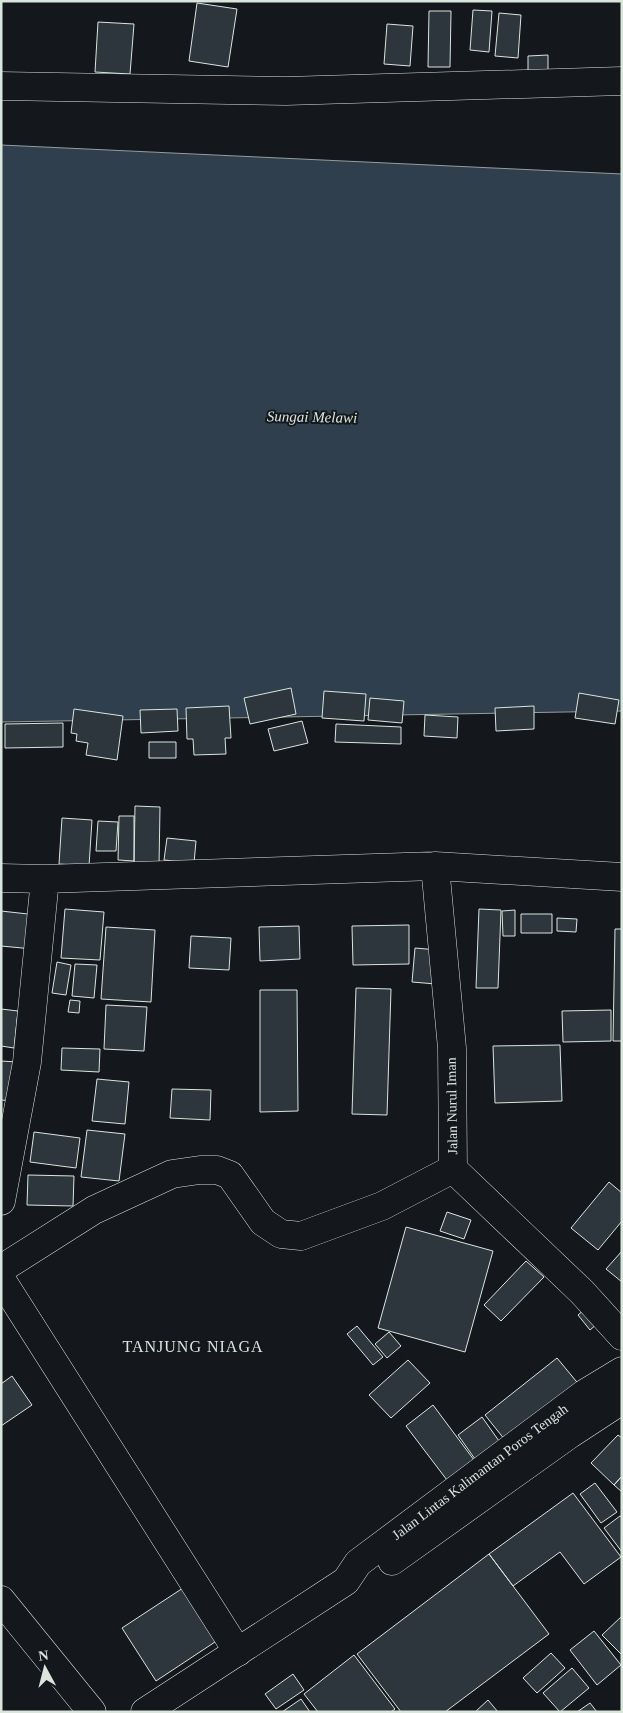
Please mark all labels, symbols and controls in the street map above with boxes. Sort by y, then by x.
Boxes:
water label: Sungai Melawi [267,408,357,426]
street label: Jalan Nurul Iman [444,1057,460,1155]
district label: TANJUNG NIAGA [122,1338,264,1355]
street label: Jalan Lintas Kalimantan Poros Tengah [389,1401,571,1543]
north arrow [20,1643,70,1693]
text: N [38,1648,49,1664]

